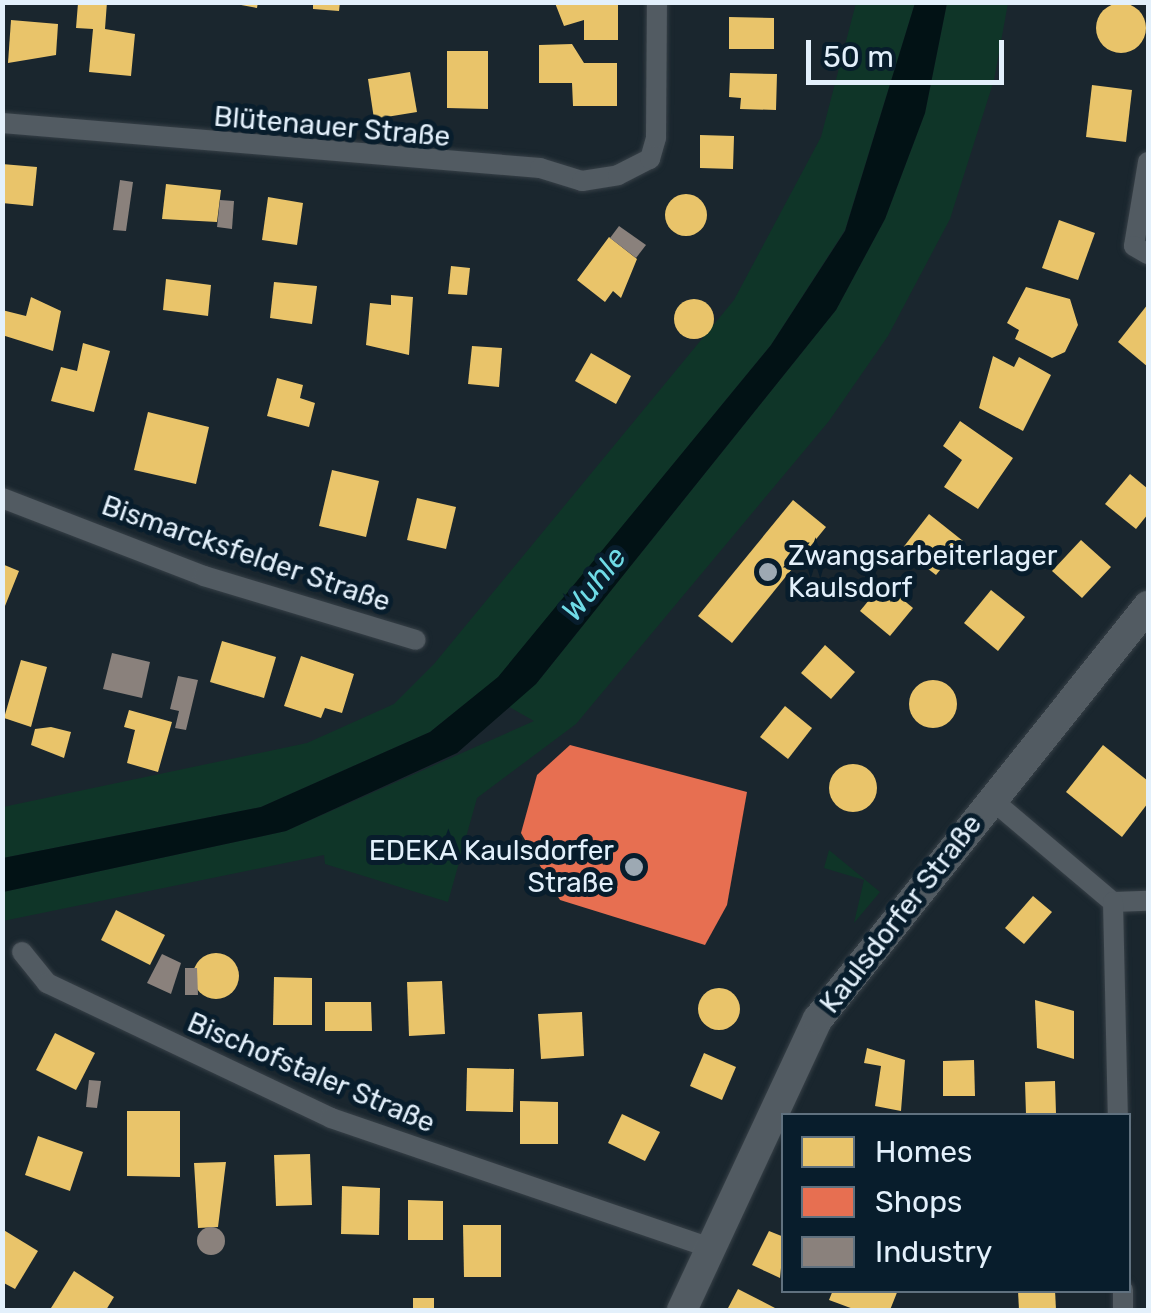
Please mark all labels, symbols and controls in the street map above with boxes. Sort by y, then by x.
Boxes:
scale bar [811,20,1008,82]
text: 50 m [823,39,894,75]
street label: Blütenauer Straße [212,100,452,154]
street label: Bismarcksfelder Straße [97,489,395,619]
place label: Zwangsarbeiterlager Kaulsdorf [788,539,1058,605]
water label: Wuhle [554,540,634,628]
marker: Zwangsarbeiterlager Kaulsdorf [757,561,779,583]
street label: Kaulsdorfer Straße [813,808,989,1020]
place label: EDEKA Kaulsdorfer Straße [368,834,614,900]
marker: EDEKA Kaulsdorfer Straße [623,856,645,878]
street label: Bischofstaler Straße [182,1006,440,1140]
legend [781,1113,1131,1293]
text: Homes [875,1134,972,1170]
text: Shops [875,1184,962,1220]
text: Industry [875,1234,992,1270]

